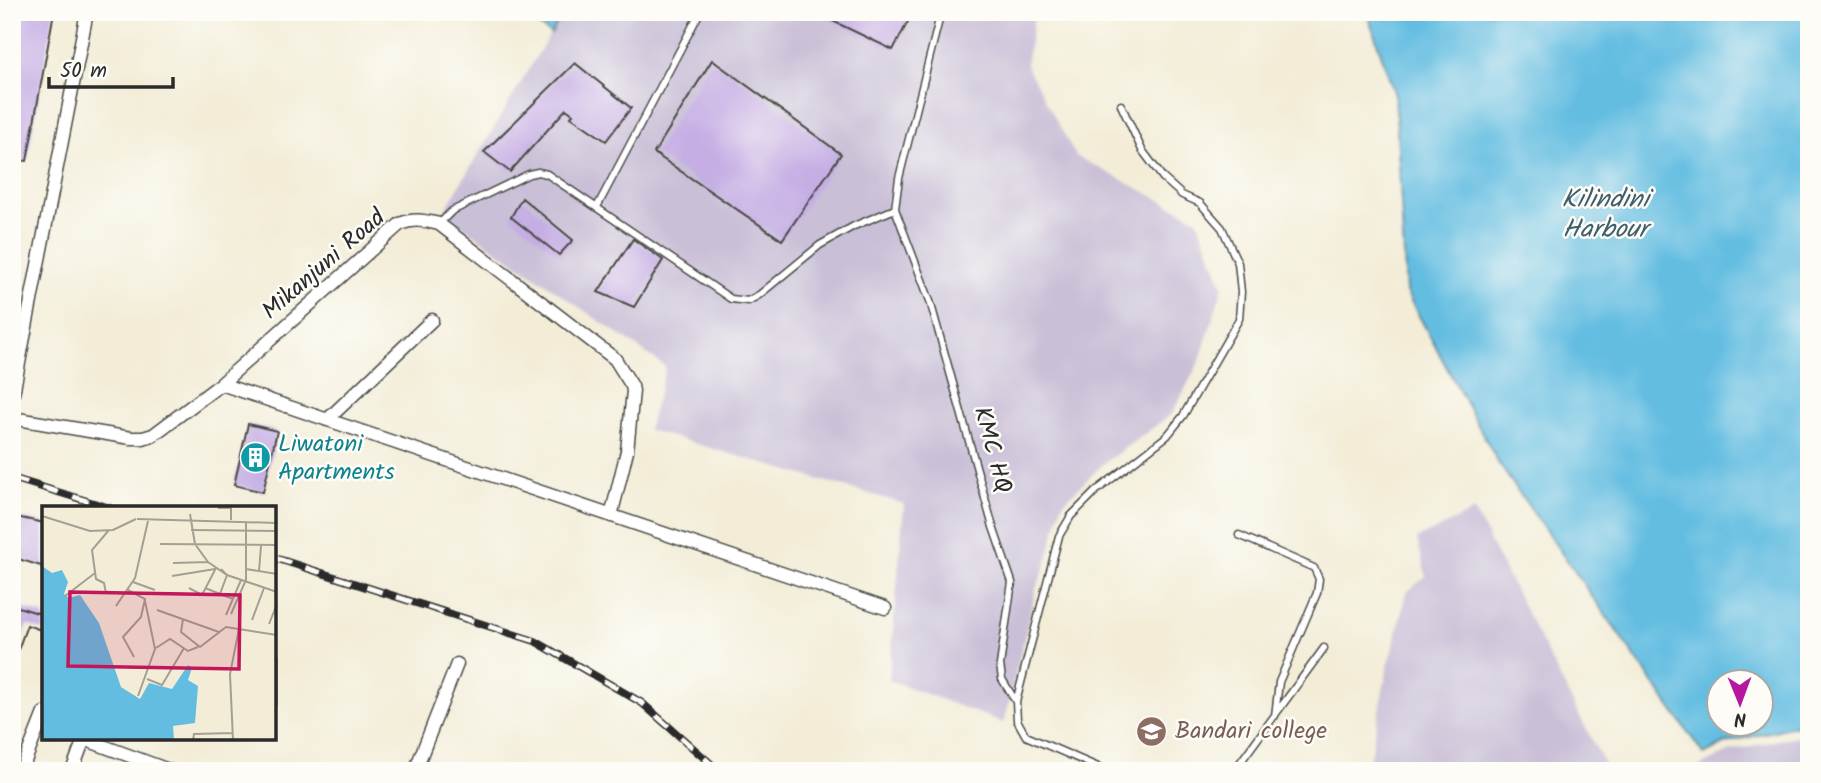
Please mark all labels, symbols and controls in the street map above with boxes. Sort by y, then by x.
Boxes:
scale bar [49,46,173,90]
text: 50 m [60,55,107,88]
water label: Kilindini Harbour [1561,179,1654,251]
street label: Mikanjuni Road [253,199,396,330]
street label: KMC HQ [962,402,1022,498]
place label: Liwatoni Apartments [278,425,395,492]
building icon: Liwatoni Apartments [238,441,272,475]
inset map [42,506,276,741]
north arrow [1706,668,1776,738]
text: N [1734,703,1747,733]
place label: Bandari college [1175,712,1327,751]
school or university icon: Bandari college [1135,714,1169,748]

